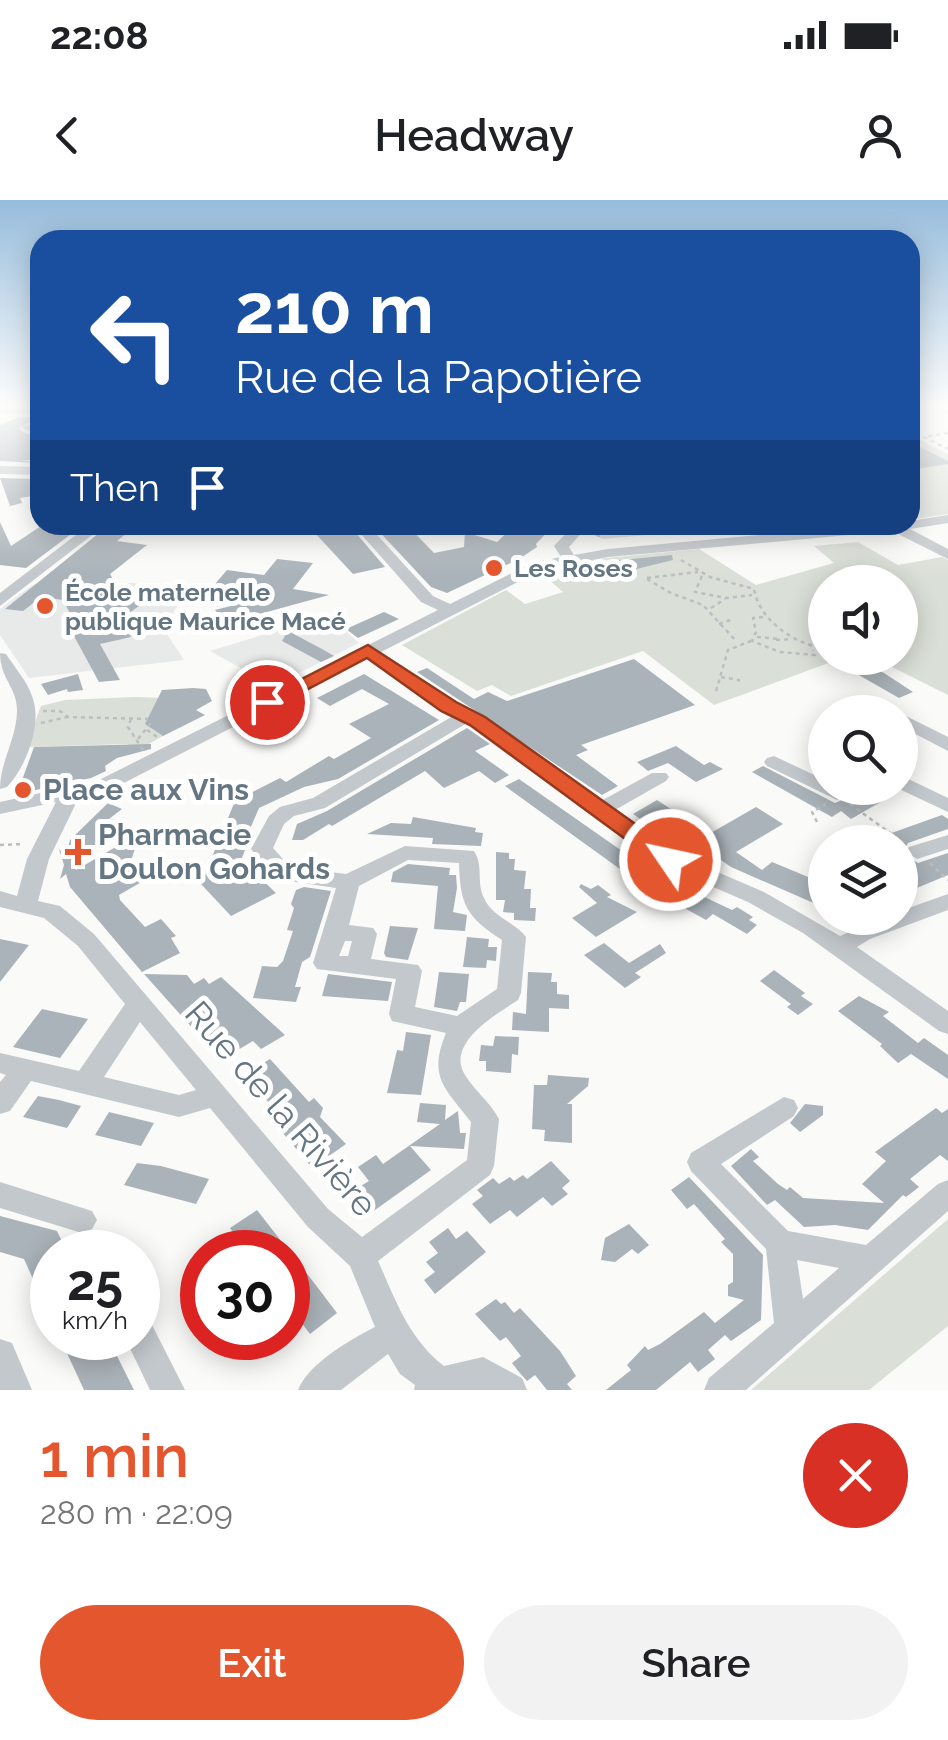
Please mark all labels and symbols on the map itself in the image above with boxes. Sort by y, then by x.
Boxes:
place label: Les Roses [514,553,633,583]
marker: Les Roses [483,557,505,579]
place label: École maternelle publique Maurice Macé [65,577,346,636]
marker: École maternelle publique Maurice Macé [34,595,56,617]
pin [225,660,310,745]
place label: Place aux Vins [43,772,249,807]
marker: Place aux Vins [12,779,34,801]
position arrow [618,808,722,912]
place label: Pharmacie Doulon Gohards [98,817,330,886]
marker: Pharmacie Doulon Gohards [67,841,89,863]
street label: Rue de la Rivière [177,993,386,1224]
speed limit sign: 30 [180,1230,310,1360]

